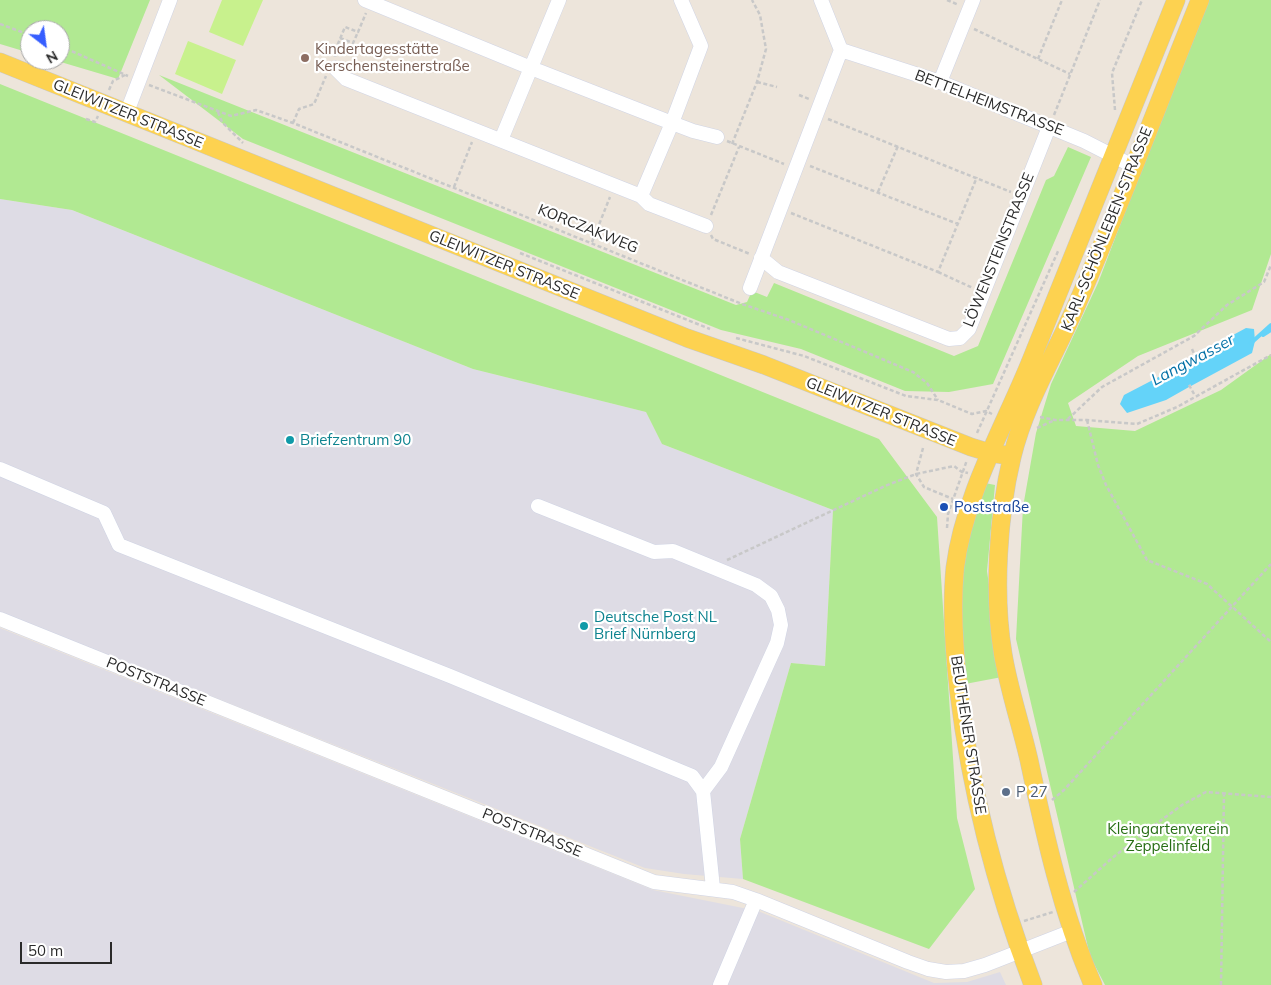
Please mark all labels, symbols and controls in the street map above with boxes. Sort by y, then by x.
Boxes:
north arrow [20,20,70,70]
place label: Kindertagesstätte Kerschensteinerstraße [315,40,470,75]
text: N [43,47,61,68]
marker: Kindertagesstätte Kerschensteinerstraße [299,52,311,64]
street label: BETTELHEIMSTRASSE [912,66,1066,140]
street label: GLEIWITZER STRASSE [50,76,206,152]
street label: KARL-SCHÖNLEBEN-STRASSE [1058,124,1156,334]
street label: LÖWENSTEINSTRASSE [960,170,1038,330]
street label: KORCZAKWEG [535,201,641,257]
street label: GLEIWITZER STRASSE [426,227,582,303]
water label: Langwasser [1148,330,1238,390]
street label: GLEIWITZER STRASSE [803,374,959,450]
place label: Briefzentrum 90 [300,431,411,449]
marker: Briefzentrum 90 [284,434,296,446]
place label: Poststraße [954,498,1029,516]
marker: Poststraße [938,501,950,513]
place label: Deutsche Post NL Brief Nürnberg [594,608,717,643]
marker: Deutsche Post NL Brief Nürnberg [578,620,590,632]
street label: POSTSTRASSE [104,654,208,710]
street label: BEUTHENER STRASSE [947,654,989,816]
place label: P 27 [1016,783,1048,801]
marker: P 27 [1000,786,1012,798]
street label: POSTSTRASSE [480,805,584,861]
park label: Kleingartenverein Zeppelinfeld [1107,820,1229,855]
scale bar [22,932,115,964]
text: 50 m [28,941,63,960]

